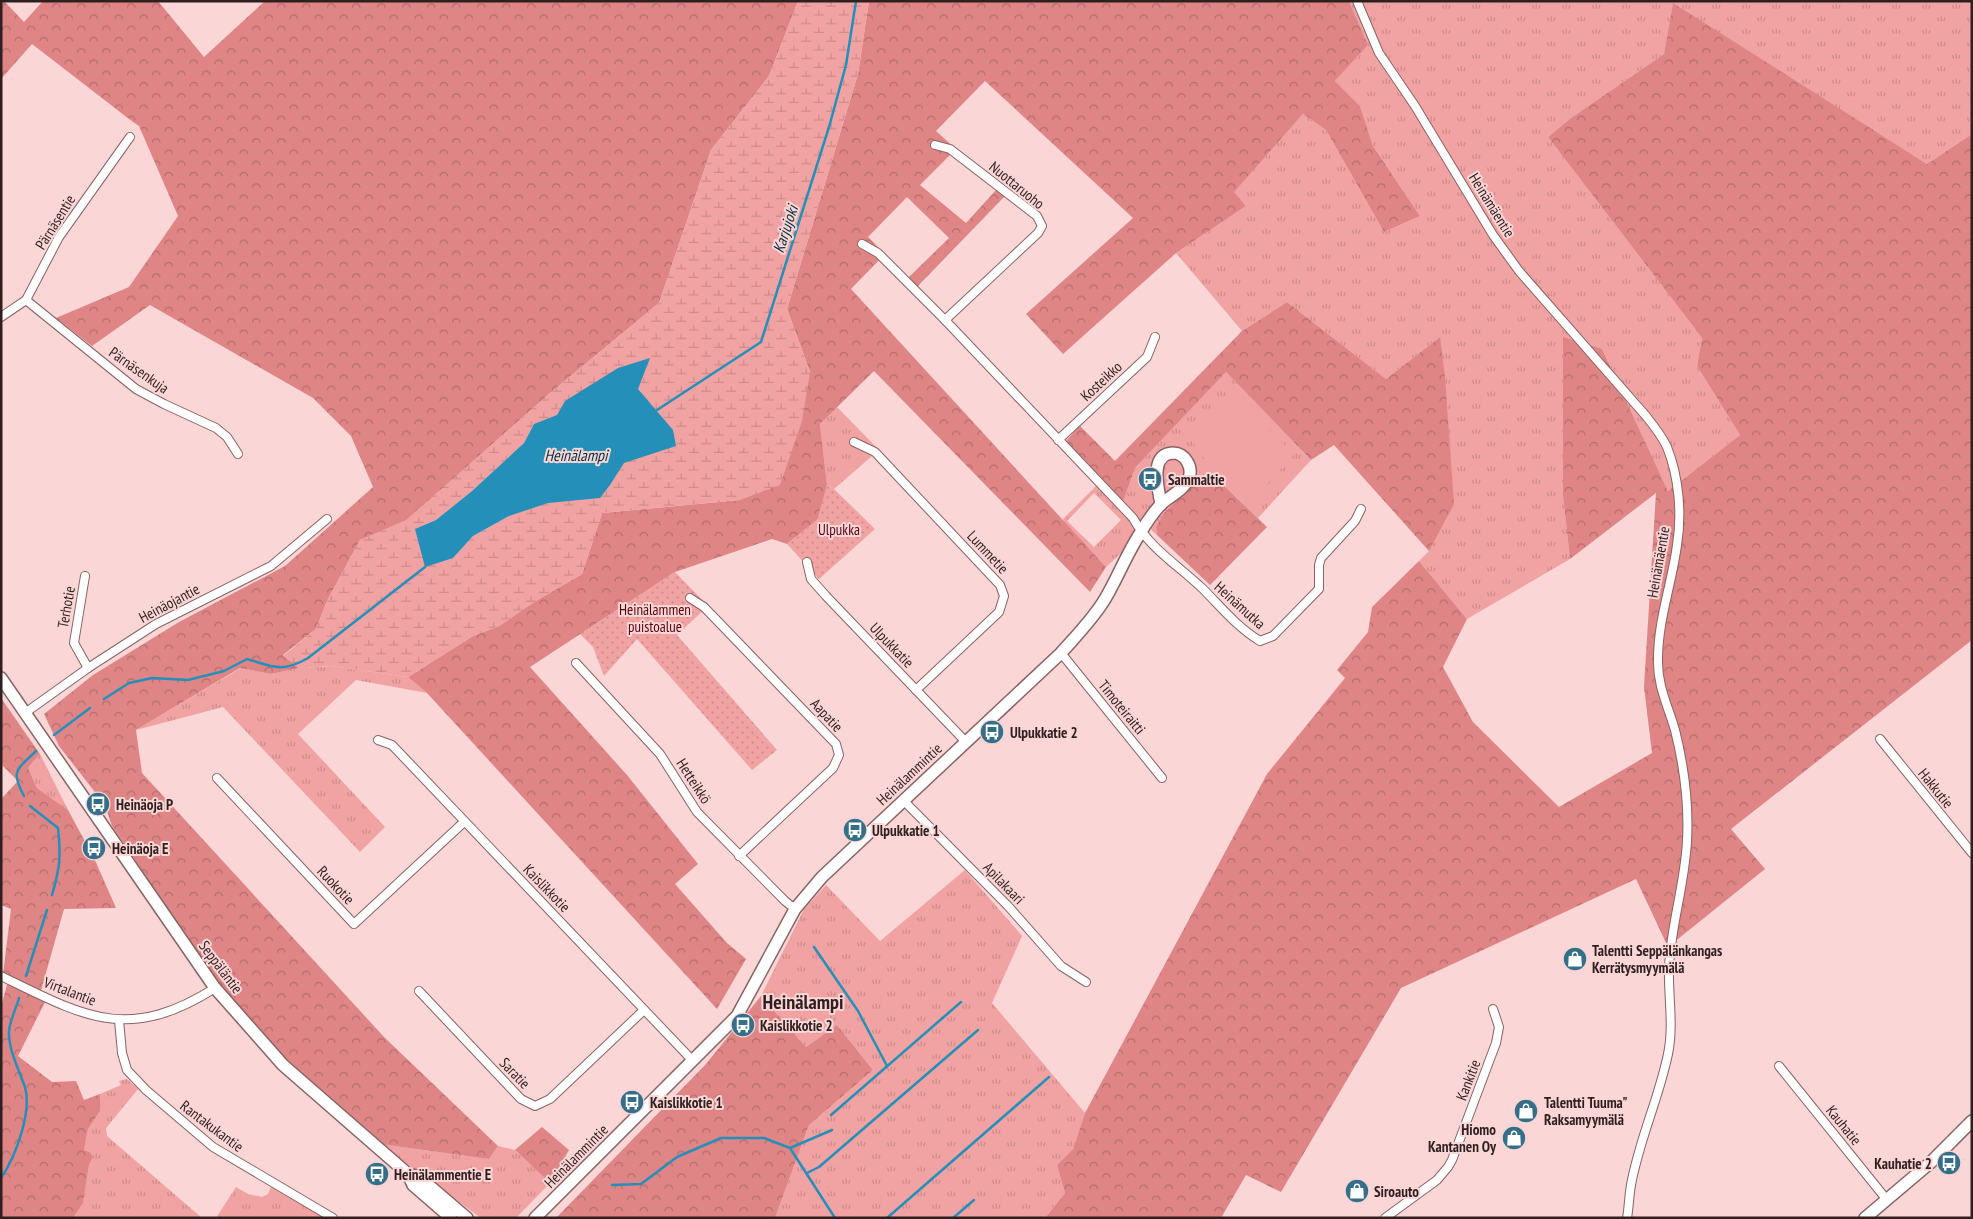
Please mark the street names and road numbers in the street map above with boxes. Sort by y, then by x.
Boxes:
street label: Nuottaruoho [986,157,1048,213]
street label: Heinämäentie [1465,169,1519,241]
street label: Pärnäsentie [31,191,79,253]
street label: Pärnäsenkuja [105,342,173,398]
street label: Kosteikko [1076,357,1126,405]
street label: Heinämäentie [1642,525,1674,599]
street label: Lummetie [963,527,1013,577]
street label: Heinämutka [1210,577,1270,633]
street label: Heinäojantie [135,579,203,627]
street label: Terhotie [53,585,79,629]
street label: Ulpukkatie [866,618,918,672]
street label: Timoteiraitti [1094,676,1150,738]
street label: Aapatie [807,694,847,736]
street label: Heinälammintie [872,739,946,809]
street label: Hetteikkö [672,755,716,807]
street label: Hakkutie [1914,764,1958,812]
street label: Apilakaari [979,858,1029,908]
street label: Kaislikkotie [519,860,575,916]
street label: Ruokotie [313,862,359,908]
street label: Seppäläntie [195,937,247,997]
street label: Virtalantie [40,972,99,1010]
street label: Saratie [496,1053,534,1093]
street label: Kankitie [1452,1057,1484,1103]
street label: Rantakukantie [177,1096,247,1156]
street label: Kauhatie [1822,1101,1866,1149]
street label: Heinälammintie [540,1120,612,1192]

